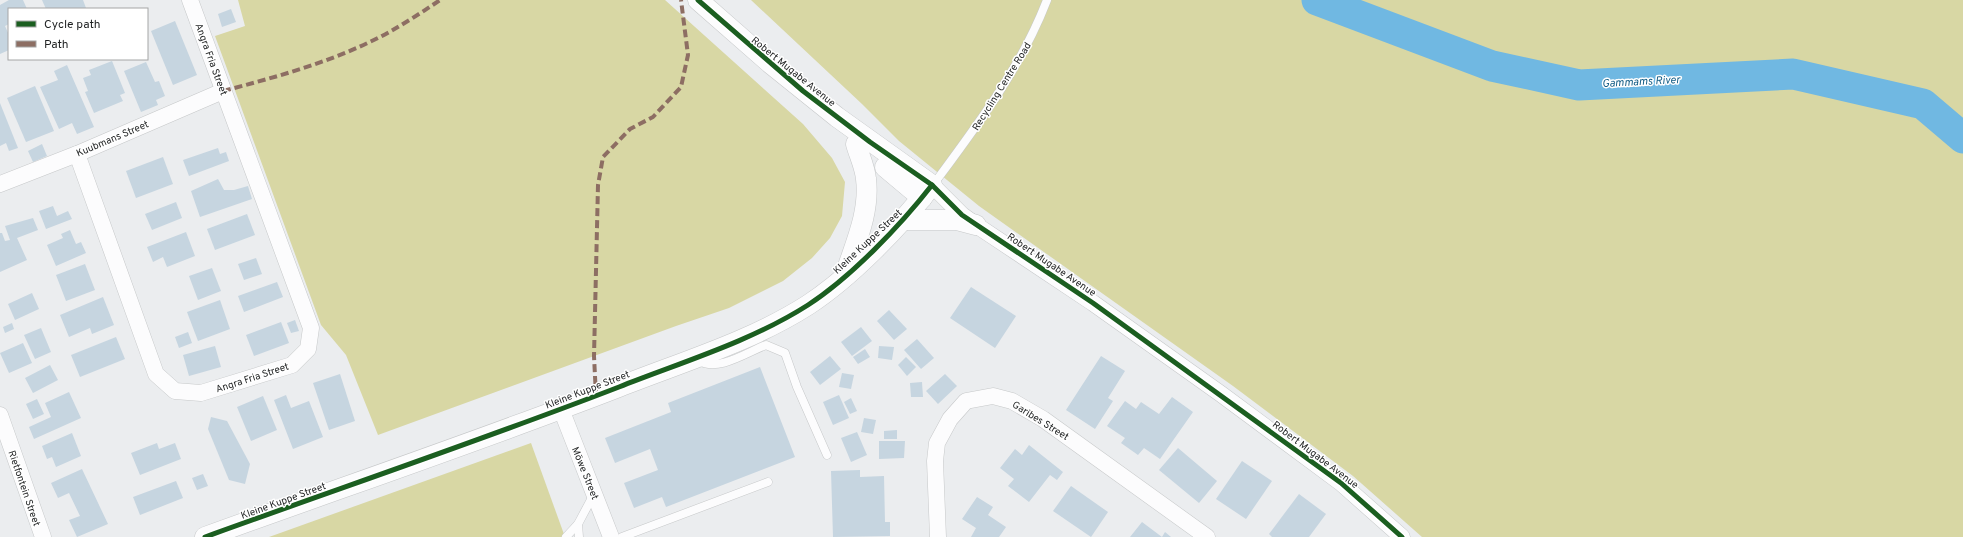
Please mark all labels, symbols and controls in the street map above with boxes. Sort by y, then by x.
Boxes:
legend [8,8,148,60]
text: Cycle path [44,17,101,33]
street label: Angra Fria Street [191,22,230,98]
street label: Robert Mugabe Avenue [748,34,838,110]
text: Path [44,37,69,53]
street label: Recycling Centre Road [970,40,1035,133]
water label: Gammams River [1602,73,1681,91]
street label: Kuubmans Street [74,118,151,161]
street label: Kleine Kuppe Street [831,207,905,277]
street label: Robert Mugabe Avenue [1004,231,1098,300]
street label: Angra Fria Street [214,360,291,396]
street label: Kleine Kuppe Street [543,368,632,413]
street label: Garibes Street [1009,399,1071,444]
street label: Robert Mugabe Avenue [1269,419,1361,492]
street label: Möwe Street [568,445,601,502]
street label: Rietfontein Street [5,449,43,528]
street label: Kleine Kuppe Street [239,480,328,523]

